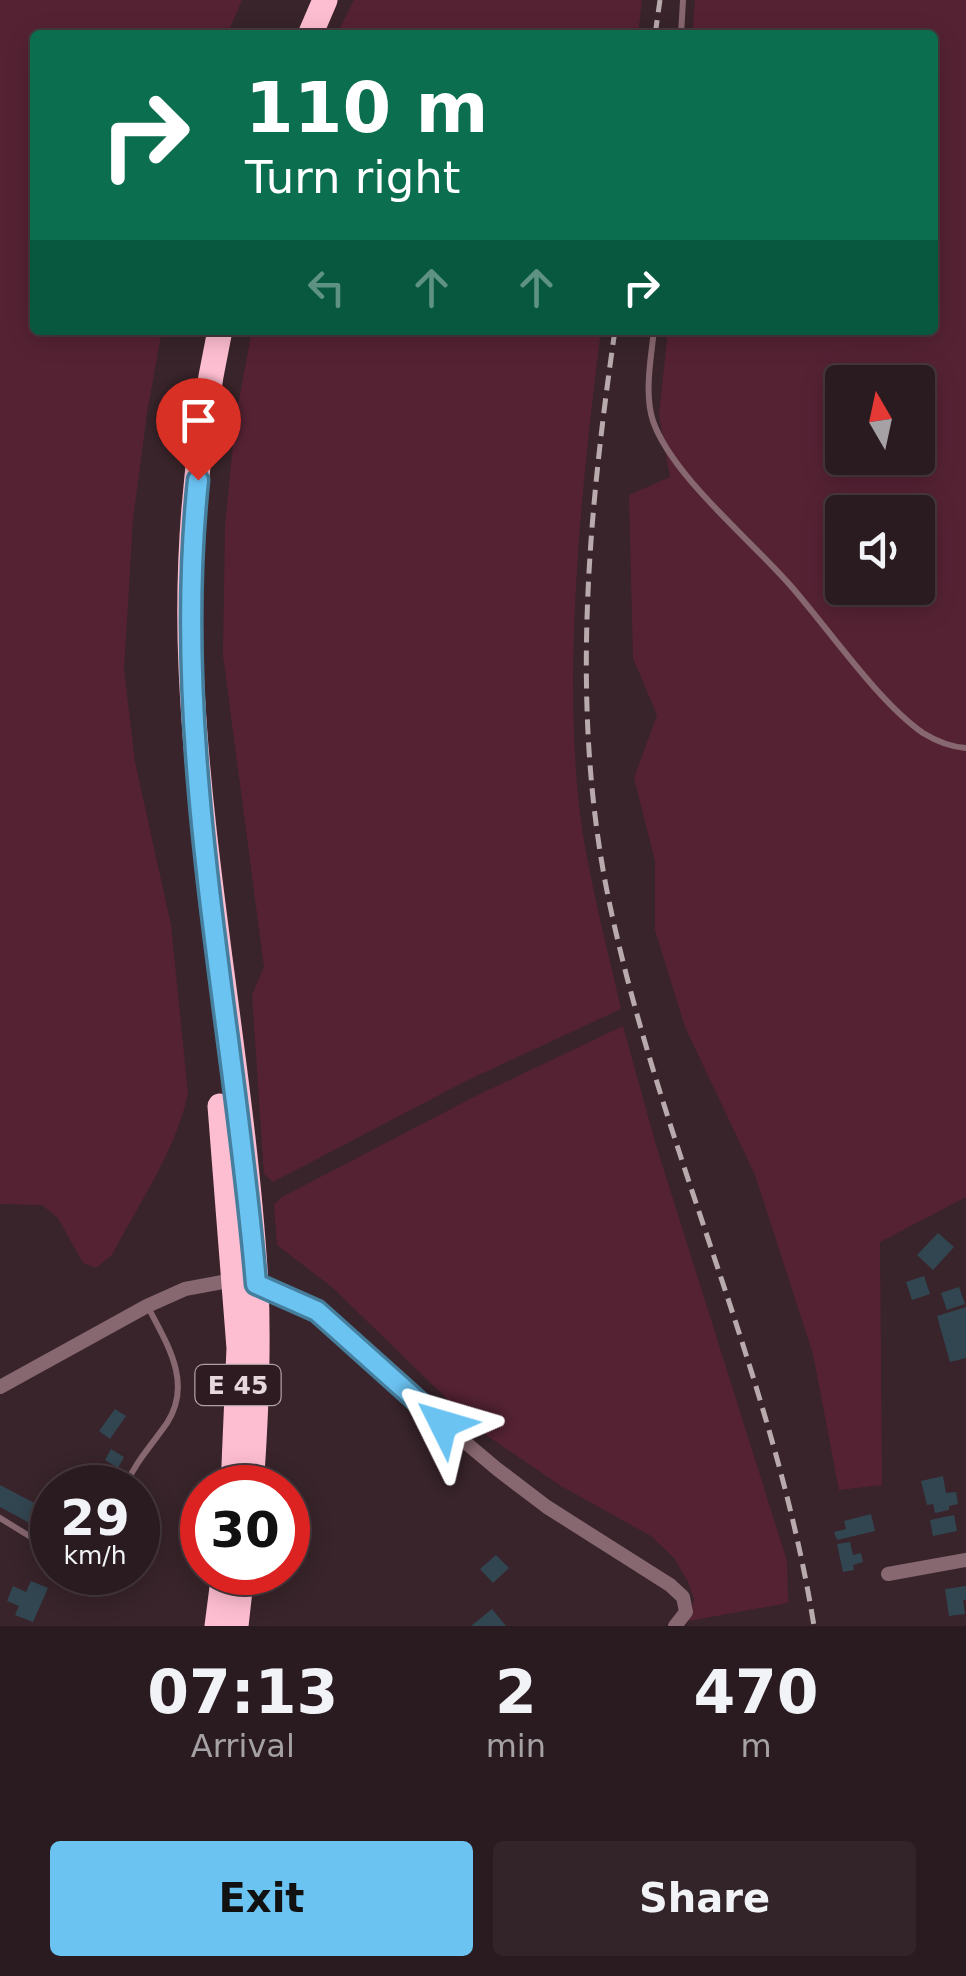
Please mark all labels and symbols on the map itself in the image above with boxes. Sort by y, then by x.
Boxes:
north arrow [825,365,935,475]
pin [156,378,241,481]
road number: E 45 [196,1365,280,1405]
position arrow [391,1372,495,1476]
speed limit sign: 30 [180,1465,310,1595]

